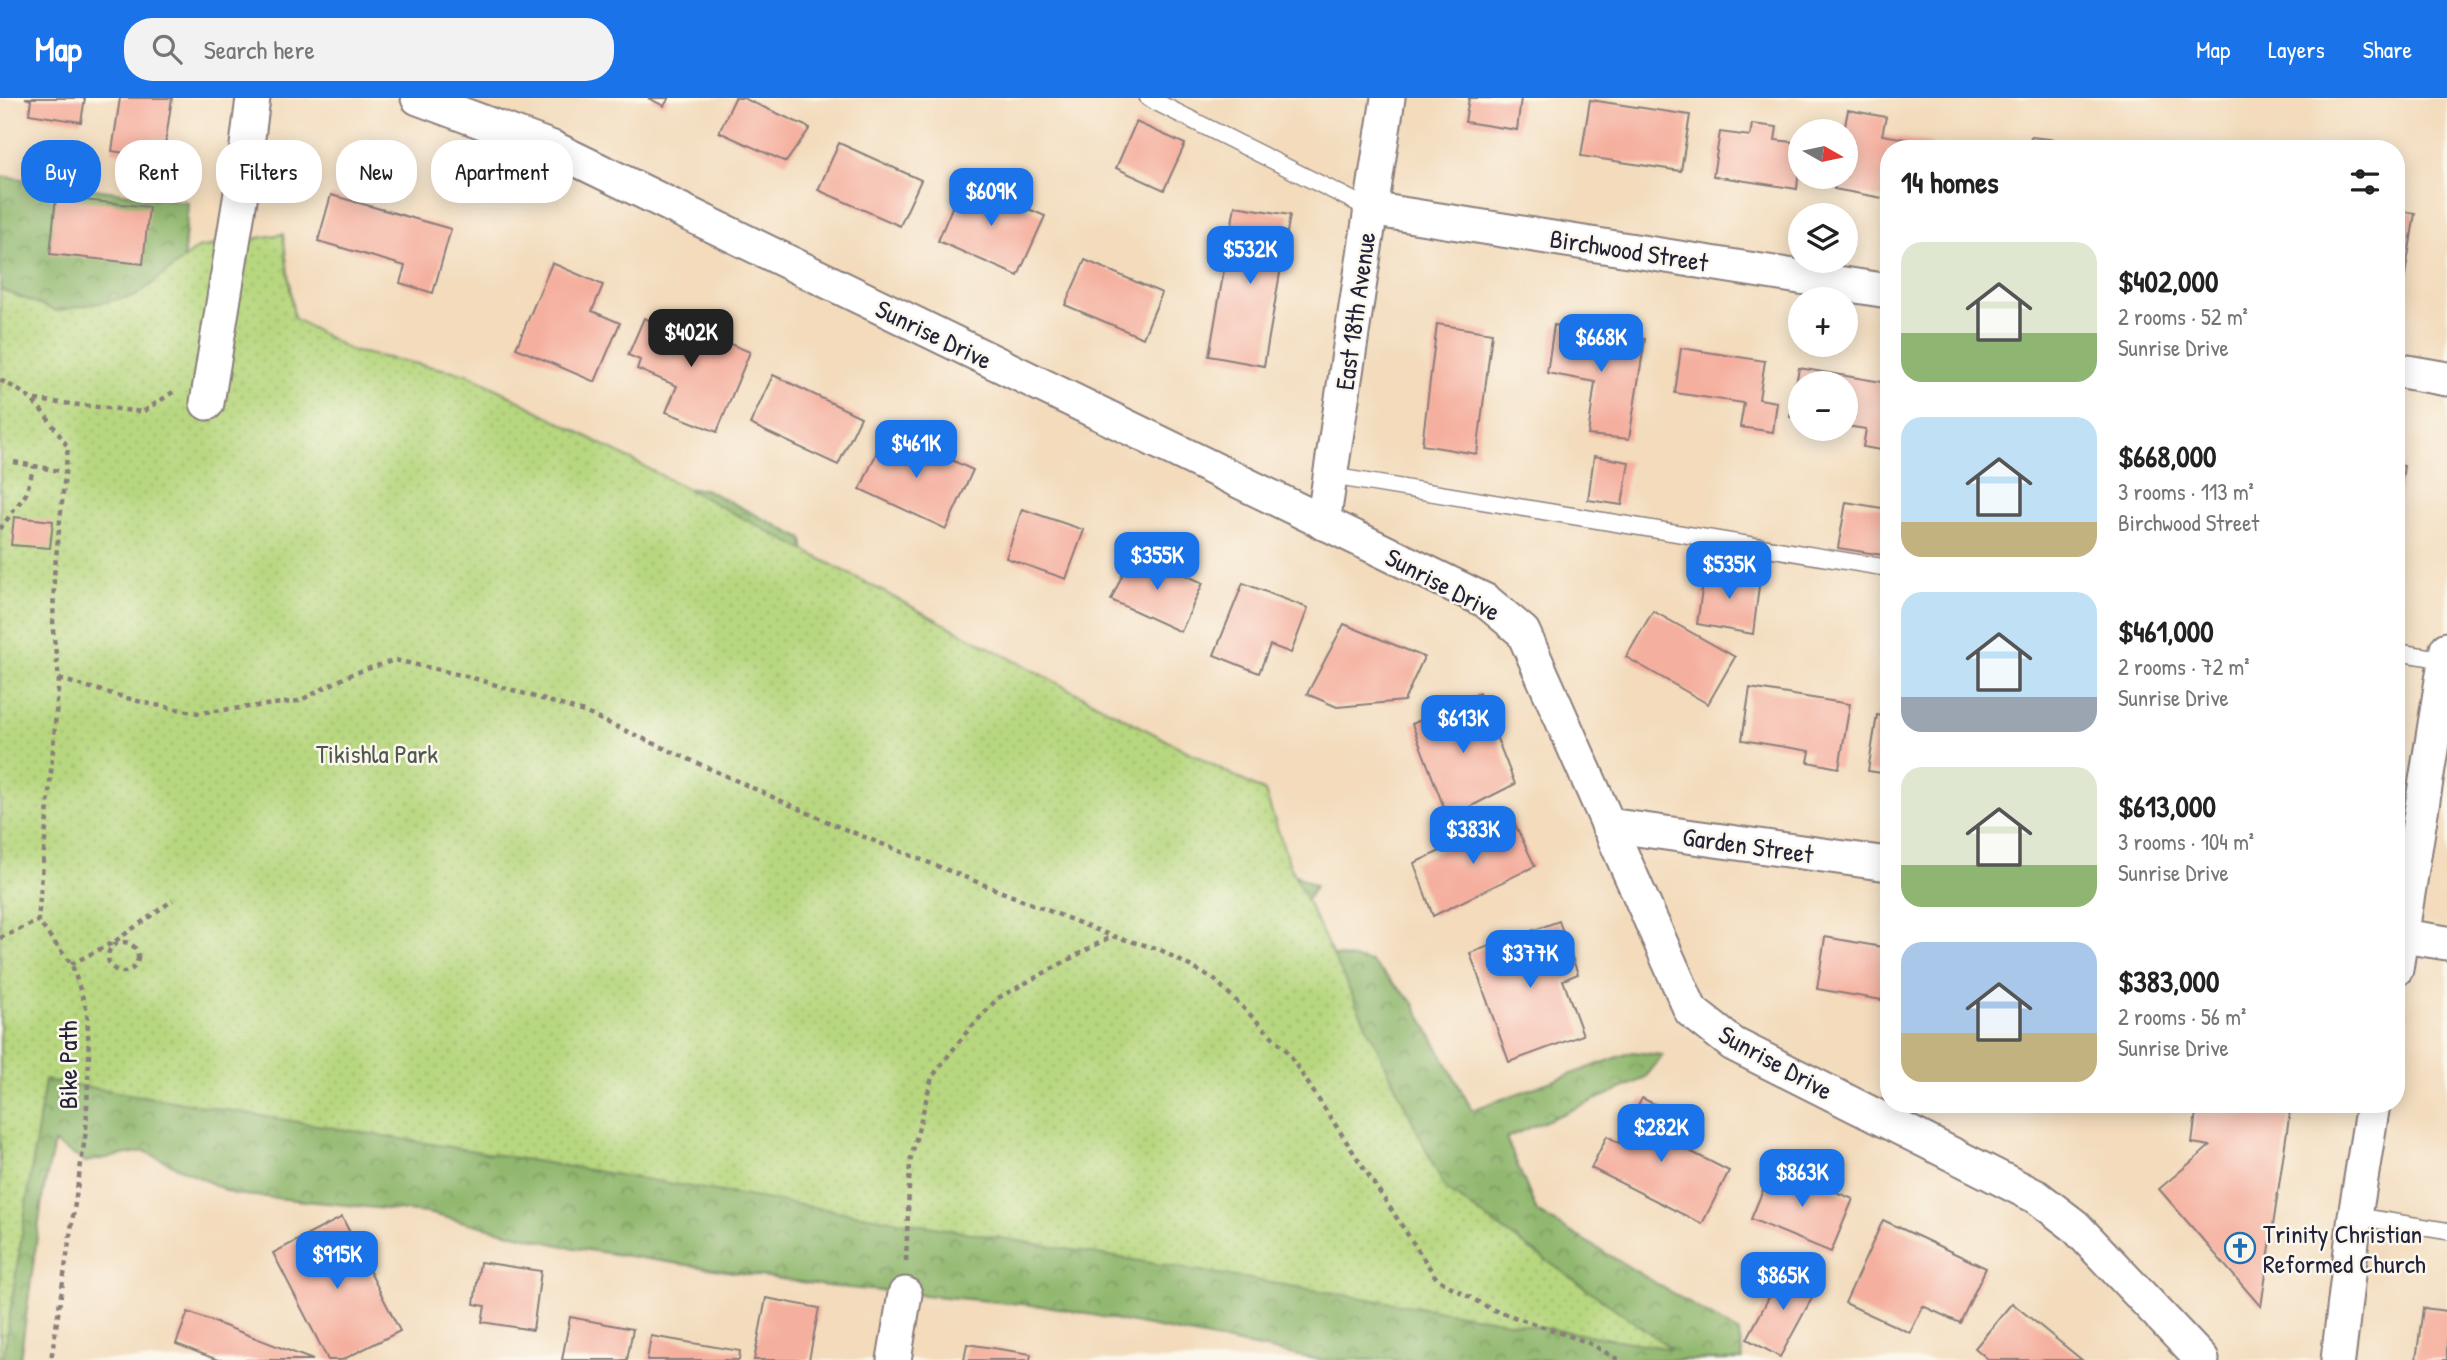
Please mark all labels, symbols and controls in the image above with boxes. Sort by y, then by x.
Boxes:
search box [124,18,614,81]
text: Map [35,27,82,71]
icon: search [148,30,186,68]
text: Search here [204,32,315,67]
text: Map [2196,33,2230,65]
text: Layers [2268,33,2325,65]
text: Share [2363,33,2412,65]
north arrow [1788,119,1858,189]
map controls [1788,119,1858,441]
chip: Buy [21,140,101,203]
chip: Rent [115,140,202,203]
chip: Filters [216,140,322,203]
chip: New [336,140,417,203]
chip: Apartment [431,140,573,203]
text: 14 homes [1901,162,1999,202]
icon: filters [2346,163,2384,201]
pin: $609K [942,169,1040,228]
text: $609K [965,175,1017,206]
button: layers [1788,203,1858,273]
street label: Birchwood Street [1547,220,1712,280]
pin: $532K [1201,226,1299,286]
street label: East 18th Avenue [1327,230,1383,392]
text: $532K [1223,233,1277,264]
text: $402,000 [2118,261,2218,301]
icon: home [1957,270,2041,354]
button: + [1788,287,1858,357]
street label: Sunrise Drive [870,291,998,377]
text: 2 rooms · 52 m² [2118,301,2248,332]
pin: $402K [642,310,740,369]
pin: $668K [1552,314,1650,374]
text: $402K [664,316,718,347]
text: $668K [1575,321,1627,352]
text: Sunrise Drive [2118,332,2229,363]
button: − [1788,371,1858,441]
pin: $461K [867,420,965,480]
text: $461K [891,427,941,458]
text: $668,000 [2118,436,2217,476]
icon: home [1957,445,2041,529]
text: 3 rooms · 113 m² [2118,476,2254,507]
text: Birchwood Street [2118,507,2259,538]
pin: $355K [1108,532,1206,592]
text: $355K [1130,539,1184,570]
street label: Sunrise Drive [1380,539,1506,629]
pin: $535K [1680,542,1778,601]
text: $535K [1702,548,1756,579]
text: $461,000 [2118,611,2214,651]
icon: home [1957,620,2041,704]
text: 2 rooms · 72 m² [2118,651,2250,682]
text: Sunrise Drive [2118,682,2229,713]
pin: $613K [1414,696,1512,755]
text: $613K [1437,702,1489,733]
park label: Tikishla Park [316,736,438,771]
text: $613,000 [2118,786,2216,826]
icon: home [1957,795,2041,879]
pin: $383K [1424,806,1522,866]
text: $383K [1446,813,1500,844]
street label: Garden Street [1680,819,1817,872]
text: 3 rooms · 104 m² [2118,826,2254,857]
text: Sunrise Drive [2118,857,2229,888]
pin: $377K [1481,930,1579,990]
text: $377K [1502,937,1558,968]
text: $383,000 [2118,961,2219,1001]
icon: home [1957,970,2041,1054]
text: 2 rooms · 56 m² [2118,1001,2246,1032]
street label: Sunrise Drive [1713,1016,1839,1108]
street label: Bike Path [50,1021,85,1109]
text: Sunrise Drive [2118,1032,2229,1063]
pin: $282K [1612,1104,1710,1164]
text: $282K [1633,1111,1689,1142]
pin: $863K [1753,1150,1851,1209]
text: $863K [1775,1156,1829,1187]
place label: Trinity Christian Reformed Church [2263,1216,2426,1281]
church icon: Trinity Christian Reformed Church [2223,1231,2257,1265]
pin: $915K [288,1232,386,1291]
text: $915K [312,1238,362,1269]
pin: $865K [1734,1252,1832,1312]
text: $865K [1757,1259,1809,1290]

